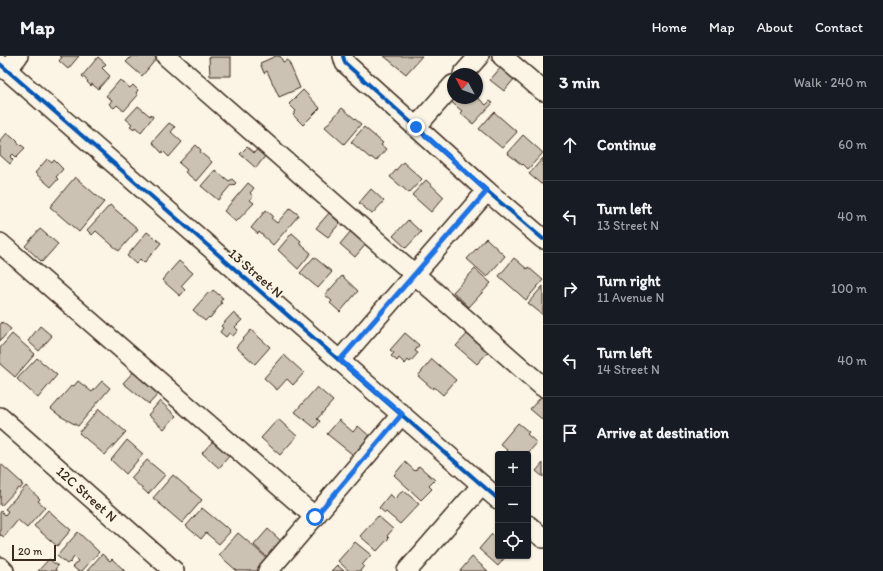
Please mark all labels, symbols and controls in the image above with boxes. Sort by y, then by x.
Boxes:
text: Map [20,16,55,39]
text: Home [652,19,687,36]
text: Map [709,19,735,36]
text: About [757,19,793,36]
text: Contact [815,19,863,36]
north arrow [447,68,483,104]
text: 3 min [559,72,600,92]
text: Walk · 240 m [794,75,867,90]
route end [407,118,425,136]
icon: ahead [559,134,581,156]
text: Continue [597,136,656,154]
text: 60 m [838,137,867,152]
text: Turn left [597,200,652,218]
icon: left [559,206,581,228]
text: 40 m [837,209,867,224]
text: 13 Street N [597,218,659,233]
street label: 13 Street N [225,245,286,302]
text: Turn right [597,272,661,290]
icon: right [559,278,581,300]
text: 100 m [831,281,867,296]
text: 11 Avenue N [597,290,664,305]
text: Turn left [597,344,652,362]
icon: left [559,350,581,372]
text: 40 m [837,353,867,368]
text: 14 Street N [597,362,660,377]
icon: arrive [559,422,581,444]
text: Arrive at destination [597,424,729,442]
map controls [495,451,531,559]
button: + [495,451,531,487]
street label: 12C Street N [53,463,121,526]
button: − [495,487,531,523]
route start [306,508,324,526]
button: locate [495,523,531,559]
scale bar [12,543,56,562]
text: 20 m [18,545,42,558]

